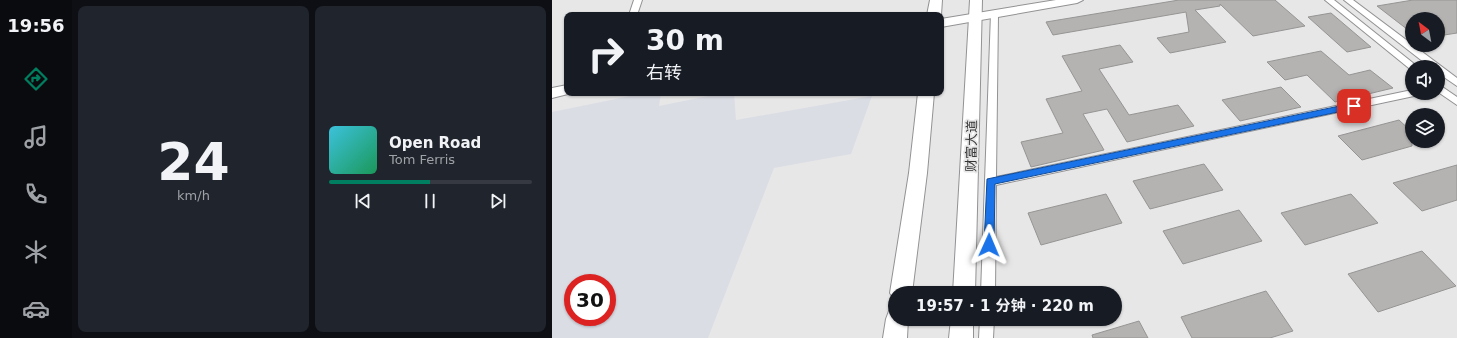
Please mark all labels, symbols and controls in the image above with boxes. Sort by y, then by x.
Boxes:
north arrow [1405,12,1445,52]
map controls [1405,12,1445,148]
text: 19:56 [7,15,65,36]
text: 30 m [646,24,724,57]
icon: right [580,28,632,80]
button: sound [1405,60,1445,100]
text: 右转 [646,62,682,83]
icon: directions [22,65,50,93]
pin [1337,89,1371,123]
icon: arrive [1343,95,1365,117]
button: layers [1405,108,1445,148]
street label: 财富大道 [964,120,979,172]
icon: music [22,123,50,151]
text: 24 [157,132,230,192]
text: Open Road [389,134,481,152]
text: Tom Ferris [389,152,455,167]
icon: phone [22,180,50,208]
text: km/h [177,188,210,203]
icon: previous [352,190,374,212]
icon: pause [419,190,441,212]
icon: next [487,190,509,212]
position arrow [968,224,1010,266]
icon: climate [22,238,50,266]
speed limit sign: 30 [564,274,616,326]
icon: car [22,295,50,323]
text: 19:57 · 1 分钟 · 220 m [916,297,1094,315]

